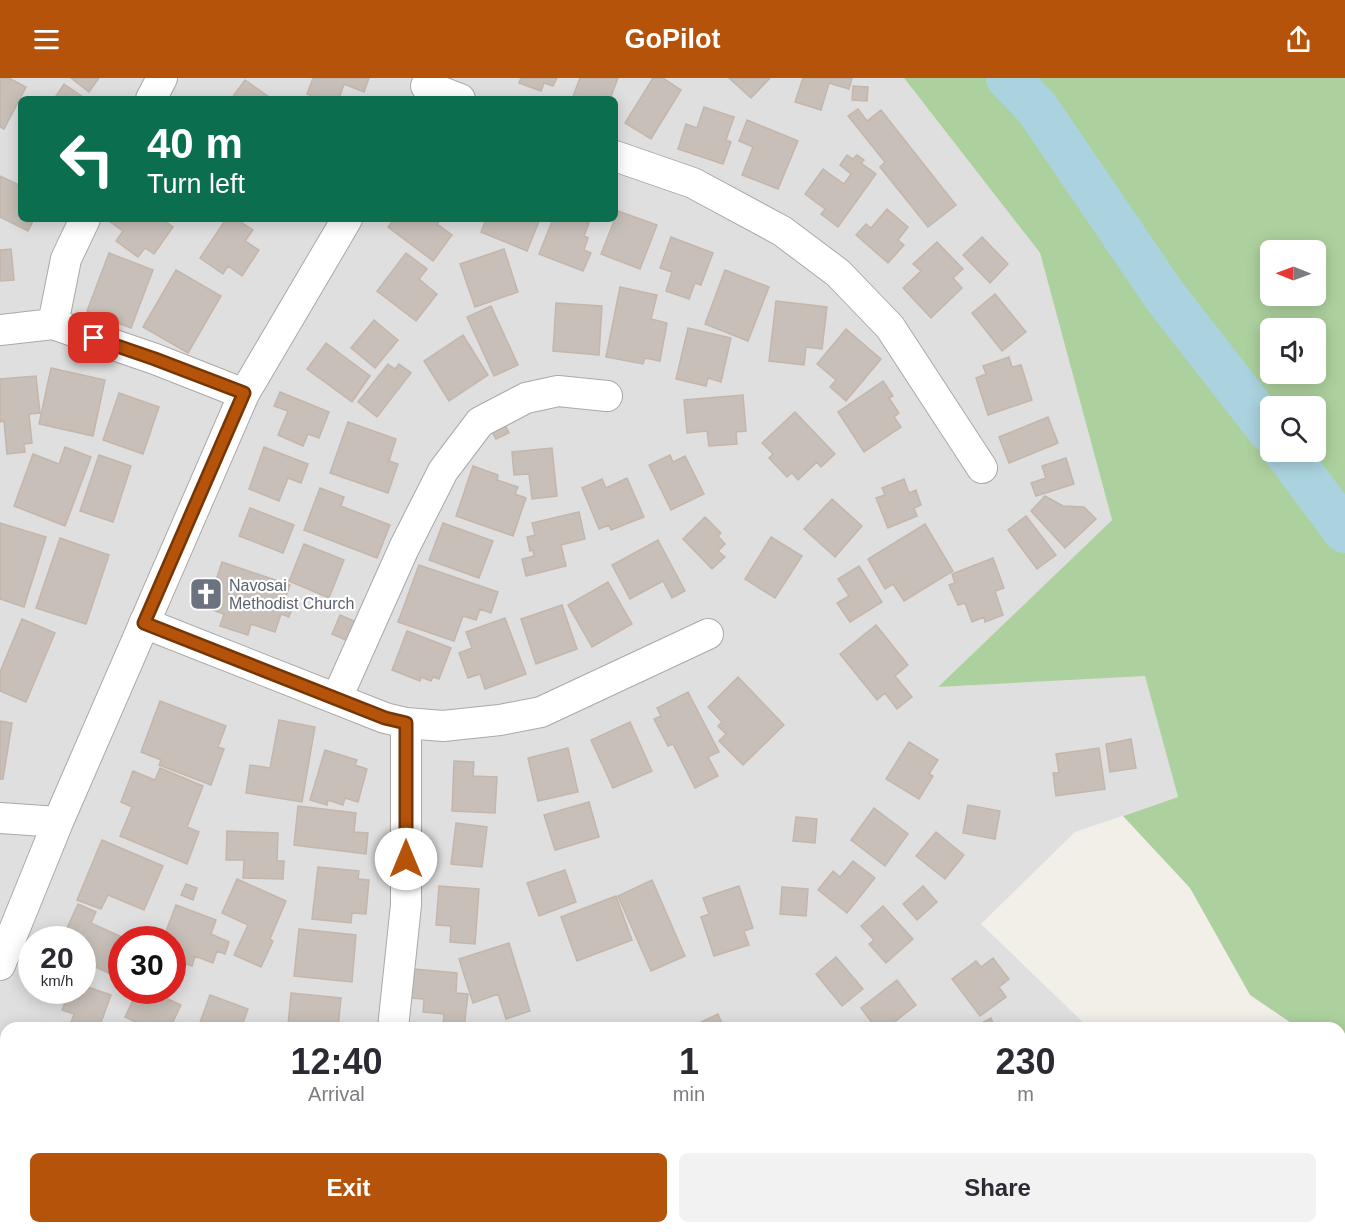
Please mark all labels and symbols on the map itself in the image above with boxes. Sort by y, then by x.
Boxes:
north arrow [1260,240,1326,306]
pin [68,312,119,363]
church icon: Navosai Methodist Church [188,576,224,612]
place label: Navosai Methodist Church [229,577,354,612]
position arrow [374,827,438,891]
speed limit sign: 30 [108,926,186,1004]

